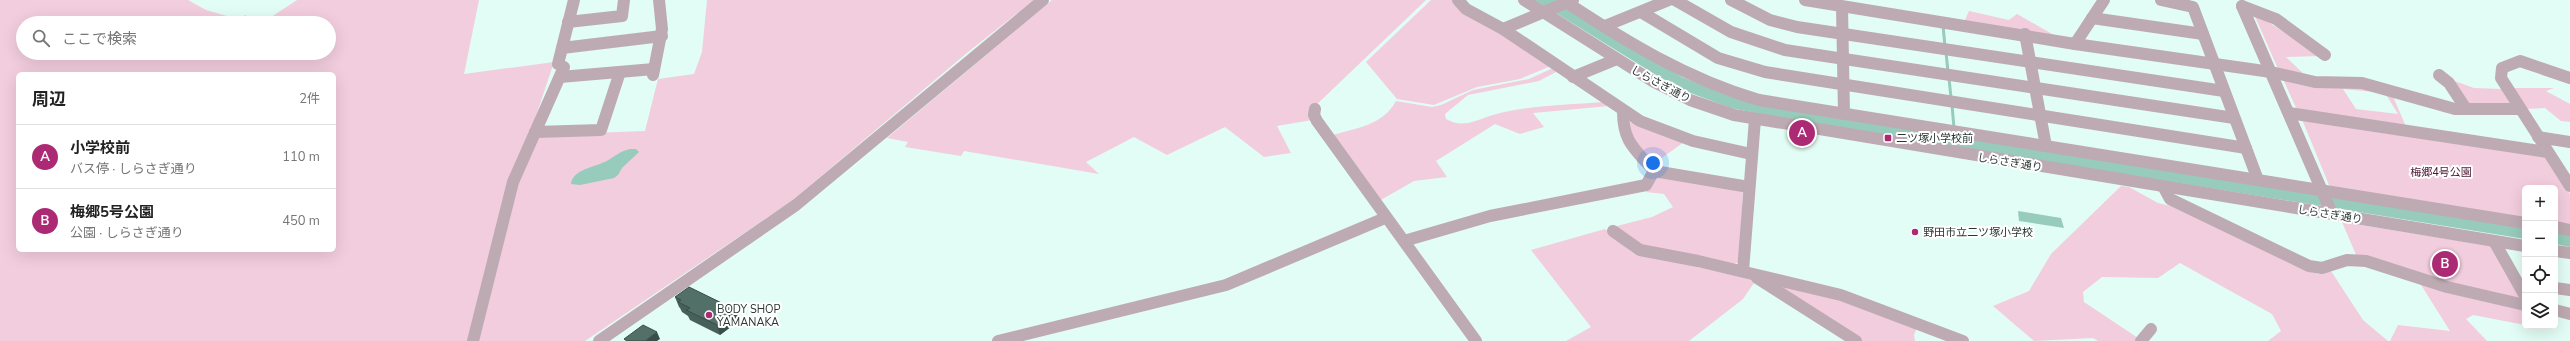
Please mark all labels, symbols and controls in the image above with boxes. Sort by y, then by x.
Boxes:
search box [16,16,336,60]
icon: search [30,27,52,49]
text: ここで検索 [62,29,137,49]
street label: しらさぎ通り [1628,62,1693,107]
text: 周辺 [32,88,66,111]
text: 2件 [299,90,320,108]
pin: A [1789,118,1815,148]
place label: 二ツ塚小学校前 [1896,131,1973,146]
marker: 二ツ塚小学校前 [1883,133,1893,143]
text: 小学校前 [70,138,130,158]
text: A [40,148,50,166]
text: 110 m [282,148,320,166]
street label: しらさぎ通り [1976,150,2044,175]
your location [1643,153,1663,173]
text: バス停 · しらさぎ通り [70,160,197,178]
park label: 梅郷4号公園 [2410,165,2472,180]
map controls [2522,185,2558,329]
button: + [2522,185,2558,221]
text: 梅郷5号公園 [70,202,154,222]
street label: しらさぎ通り [2296,202,2364,227]
text: B [41,212,49,230]
text: 450 m [282,212,320,230]
button: − [2522,221,2558,257]
text: 公園 · しらさぎ通り [70,224,184,242]
place label: 野田市立二ツ塚小学校 [1923,225,2033,240]
marker: 野田市立二ツ塚小学校 [1910,227,1920,237]
pin: B [2432,249,2458,279]
button: locate [2522,257,2558,293]
button: layers [2522,293,2558,329]
place label: BODY SHOP YAMANAKA [716,302,781,330]
marker: BODY SHOP YAMANAKA [704,310,714,320]

